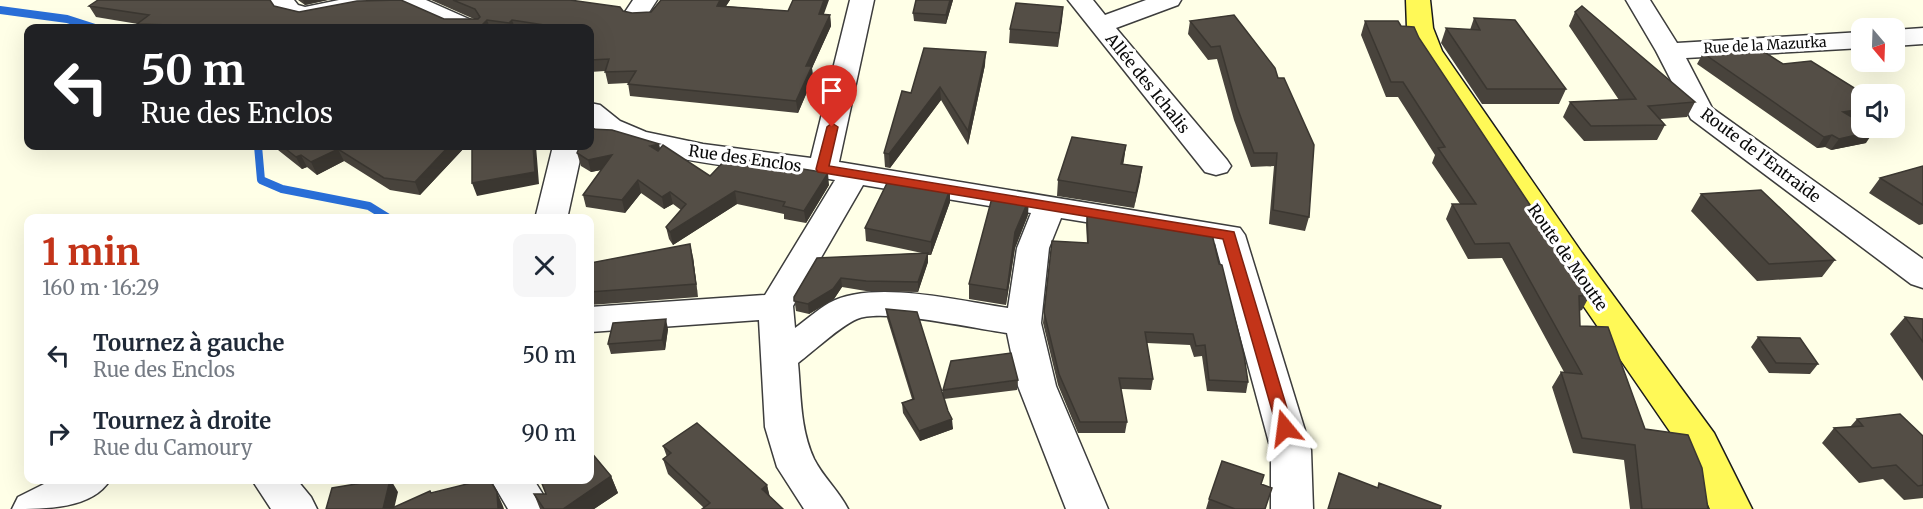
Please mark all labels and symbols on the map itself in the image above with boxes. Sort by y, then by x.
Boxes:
north arrow [1851,18,1905,72]
street label: Allée des Ichalis [1101,28,1195,137]
street label: Rue de la Mazurka [1703,33,1828,57]
pin [806,65,857,127]
street label: Route de l'Entraide [1697,103,1825,207]
street label: Rue des Enclos [687,140,803,176]
street label: Route de Moutte [1524,200,1612,314]
position arrow [1253,396,1317,460]

